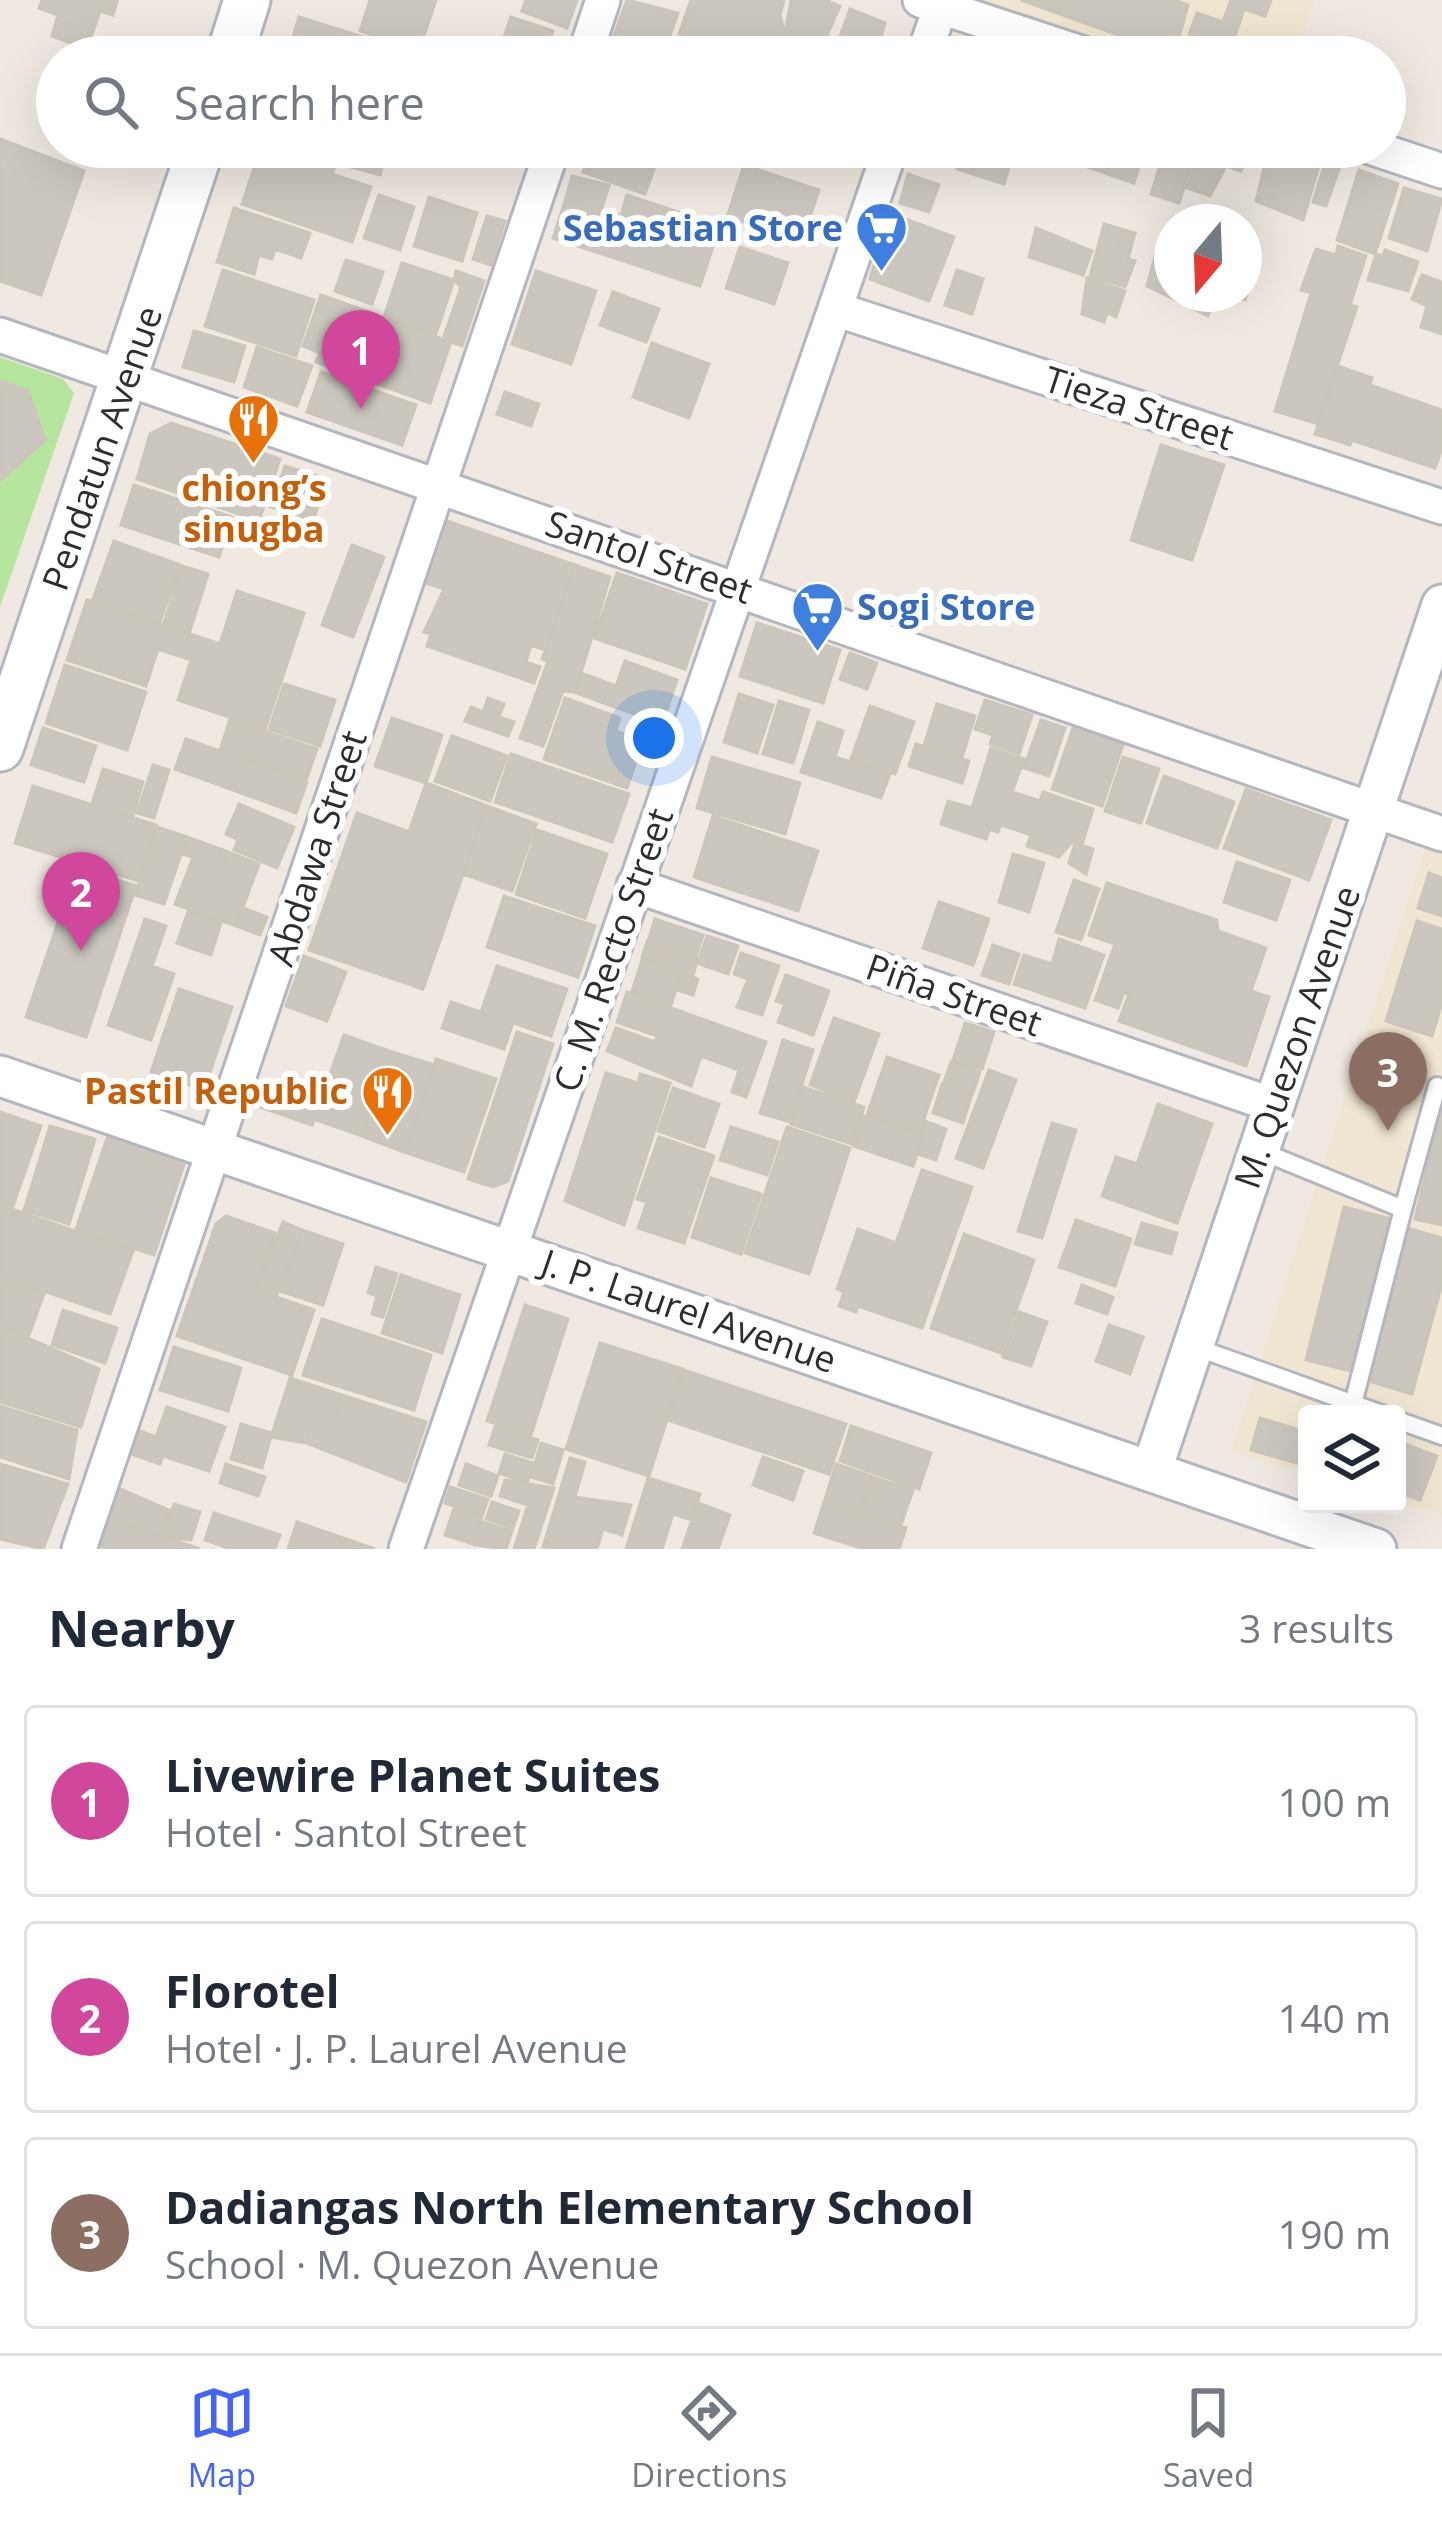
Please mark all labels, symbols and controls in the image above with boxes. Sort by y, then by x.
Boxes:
search box [36,36,1406,168]
icon: search [78,69,144,135]
text: Search here [174,72,425,133]
supermarket icon: Sebastian Store [854,200,910,274]
place label: Sebastian Store [563,203,843,252]
north arrow [1154,204,1262,312]
street label: Pendatun Avenue [30,299,173,597]
pin: 1 [322,310,400,409]
street label: Tieza Street [1038,354,1240,461]
restaurant icon: chiong’s sinugba [226,392,282,466]
place label: chiong’s sinugba [181,463,327,553]
street label: Santol Street [539,498,759,615]
supermarket icon: Sogi Store [790,579,846,653]
place label: Sogi Store [857,582,1035,631]
your location [624,708,684,768]
street label: Abdawa Street [255,724,378,972]
street label: C. M. Recto Street [541,802,684,1098]
pin: 2 [42,852,120,951]
street label: M. Quezon Avenue [1222,879,1371,1195]
street label: Piña Street [860,942,1049,1047]
pin: 3 [1349,1032,1427,1131]
restaurant icon: Pastil Republic [359,1063,415,1137]
place label: Pastil Republic [84,1066,348,1115]
street label: J. P. Laurel Avenue [532,1236,843,1384]
map controls [1298,1405,1406,1513]
button: layers [1298,1405,1406,1513]
text: Nearby [48,1592,235,1662]
text: 3 results [1239,1601,1394,1654]
text: Livewire Planet Suites [165,1744,660,1805]
text: 1 [79,1775,101,1828]
text: 100 m [1278,1775,1391,1828]
text: Hotel · Santol Street [165,1805,527,1858]
text: Florotel [165,1960,339,2021]
text: 2 [79,1991,101,2044]
text: 140 m [1278,1991,1391,2044]
text: Hotel · J. P. Laurel Avenue [165,2021,628,2074]
text: Dadiangas North Elementary School [165,2176,974,2237]
text: 3 [79,2207,101,2260]
text: 190 m [1278,2207,1391,2260]
text: School · M. Quezon Avenue [165,2237,659,2290]
tab: Map [188,2380,256,2497]
tab: Directions [631,2380,787,2497]
tab: Saved [1163,2380,1254,2497]

